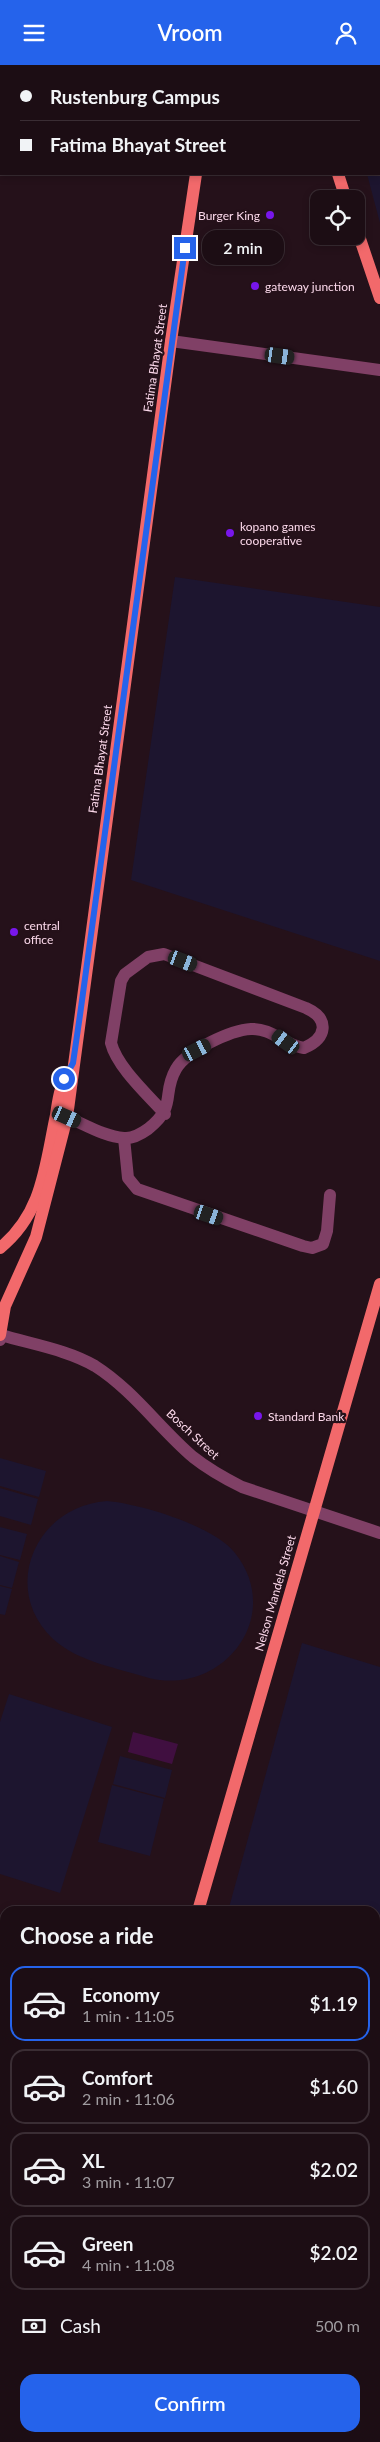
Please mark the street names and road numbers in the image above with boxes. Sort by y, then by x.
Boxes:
street label: Fatima Bhayat Street [140,302,170,413]
street label: Fatima Bhayat Street [85,703,115,814]
street label: Bosch Street [163,1406,223,1463]
street label: Nelson Mandela Street [251,1533,299,1653]

